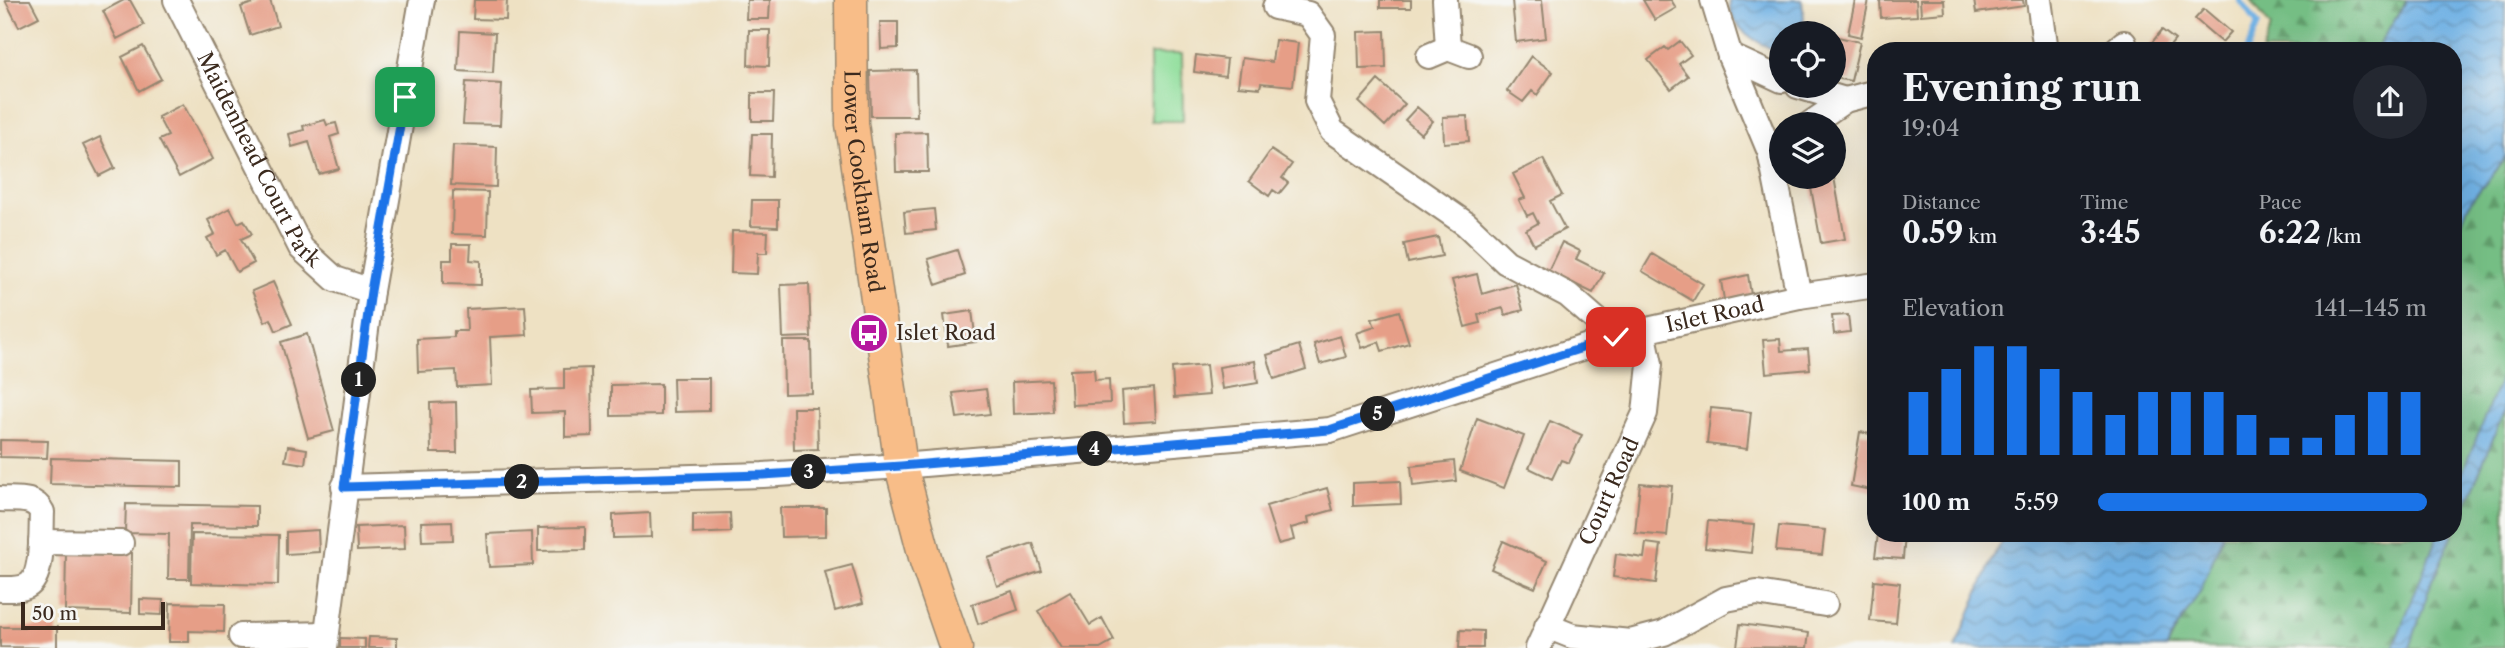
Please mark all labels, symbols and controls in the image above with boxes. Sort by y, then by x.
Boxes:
map controls [1769,21,1846,189]
button: locate [1769,21,1846,98]
street label: Maidenhead Court Park [192,48,327,273]
text: Evening run [1902,64,2142,111]
button: share [2353,65,2427,139]
pin [375,67,435,127]
street label: Lower Cookham Road [840,70,889,294]
icon: arrive [386,78,424,116]
button: layers [1769,112,1846,189]
text: 19:04 [1902,114,1959,142]
text: Distance [1902,191,1981,214]
text: Time [2080,191,2128,214]
text: Pace [2259,191,2302,214]
text: 0.59 [1902,214,1964,251]
text: 3:45 [2080,214,2141,251]
text: 6:22 [2259,214,2321,251]
text: km [1964,225,1997,248]
text: /km [2321,225,2362,248]
street label: Islet Road [1663,291,1766,337]
text: Elevation [1902,294,2005,322]
text: 141–145 m [2315,294,2427,322]
pin [1586,307,1646,367]
bus stop icon: Islet Road [848,312,890,354]
icon: check [1597,318,1635,356]
place label: Islet Road [896,320,996,345]
pin: 1 [342,362,376,398]
text: 1 [354,368,363,391]
pin: 5 [1360,396,1396,432]
text: 5 [1372,402,1383,425]
pin: 4 [1078,432,1112,466]
street label: Court Road [1573,433,1644,549]
text: 4 [1089,437,1100,460]
pin: 3 [792,454,826,490]
text: 3 [803,460,814,483]
pin: 2 [504,464,540,500]
text: 2 [516,470,527,493]
text: 100 m [1902,488,1970,516]
text: 5:59 [2014,488,2059,516]
scale bar [21,599,164,631]
text: 50 m [32,602,77,625]

